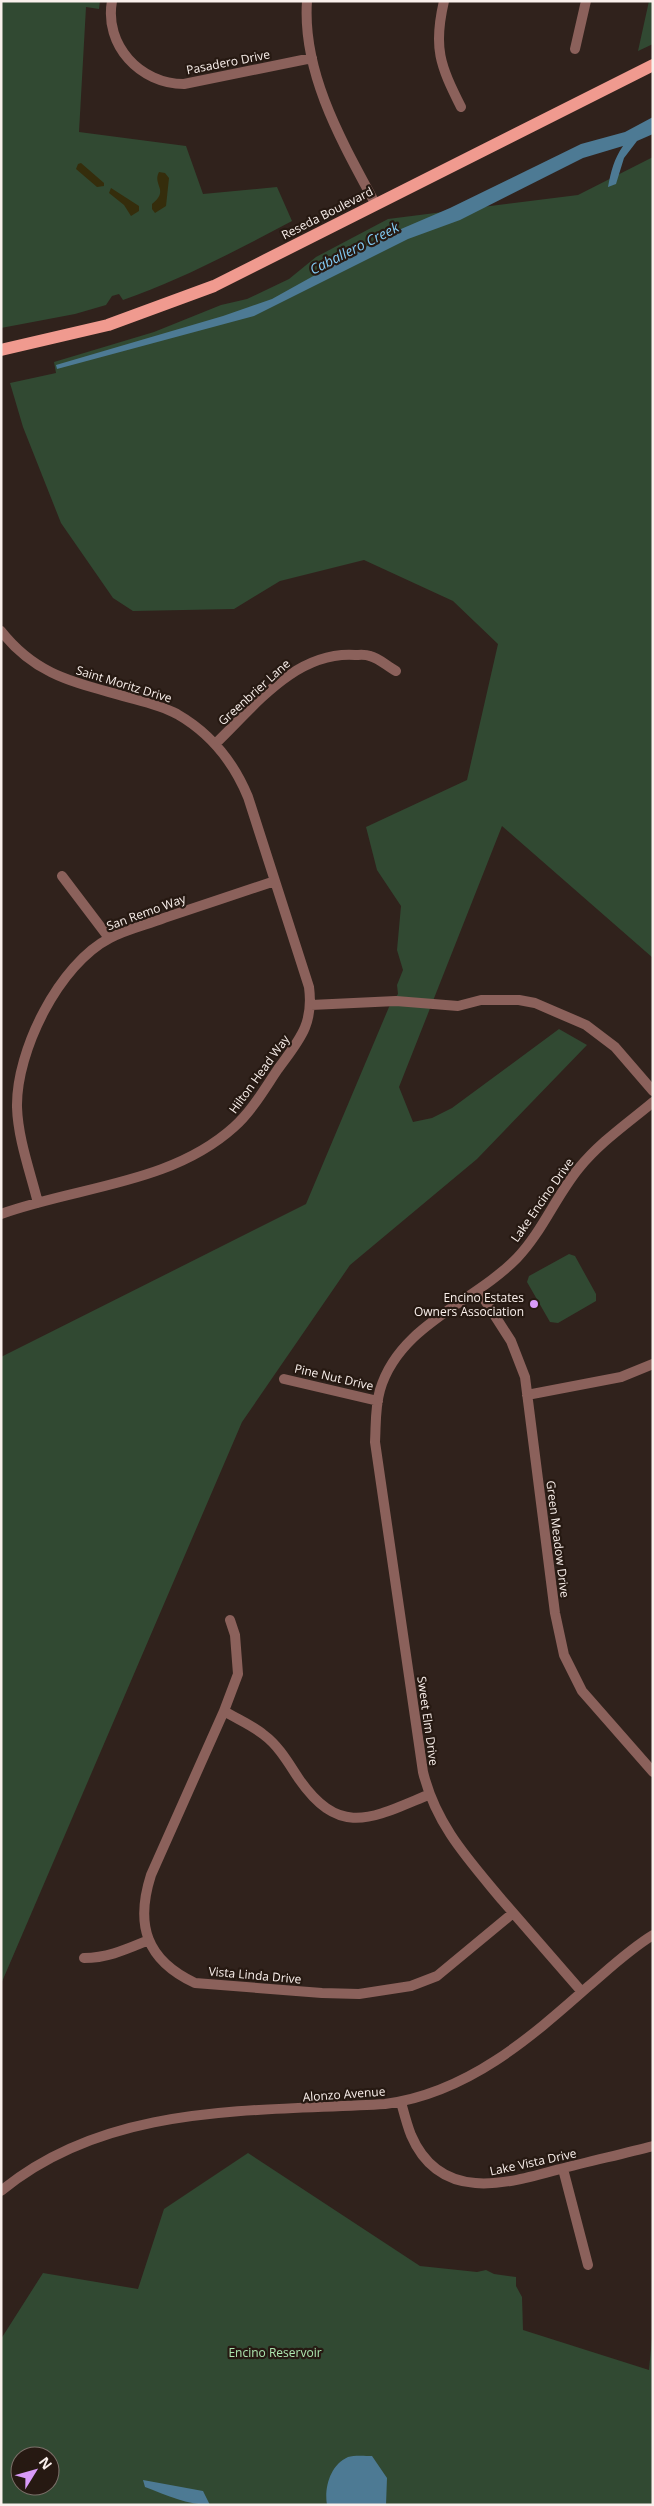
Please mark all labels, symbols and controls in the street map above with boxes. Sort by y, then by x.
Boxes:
street label: Pasadero Drive [185,46,272,78]
street label: Reseda Boulevard [278,183,376,243]
water label: Caballero Creek [306,217,403,279]
street label: Greenbrier Lane [214,655,294,729]
street label: Saint Moritz Drive [74,661,174,707]
street label: San Remo Way [104,889,189,934]
street label: Hilton Head Way [225,1030,294,1117]
street label: Lake Encino Drive [507,1154,577,1245]
place label: Encino Estates Owners Association [414,1289,524,1320]
marker: Encino Estates Owners Association [528,1298,540,1310]
street label: Pine Nut Drive [293,1360,375,1394]
street label: Green Meadow Drive [542,1479,574,1599]
street label: Sweet Elm Drive [413,1675,443,1767]
street label: Vista Linda Drive [208,1962,302,1988]
street label: Alonzo Avenue [302,2083,386,2105]
street label: Lake Vista Drive [488,2144,578,2180]
park label: Encino Reservoir [228,2344,322,2361]
north arrow [10,2446,60,2496]
text: N [35,2453,57,2473]

